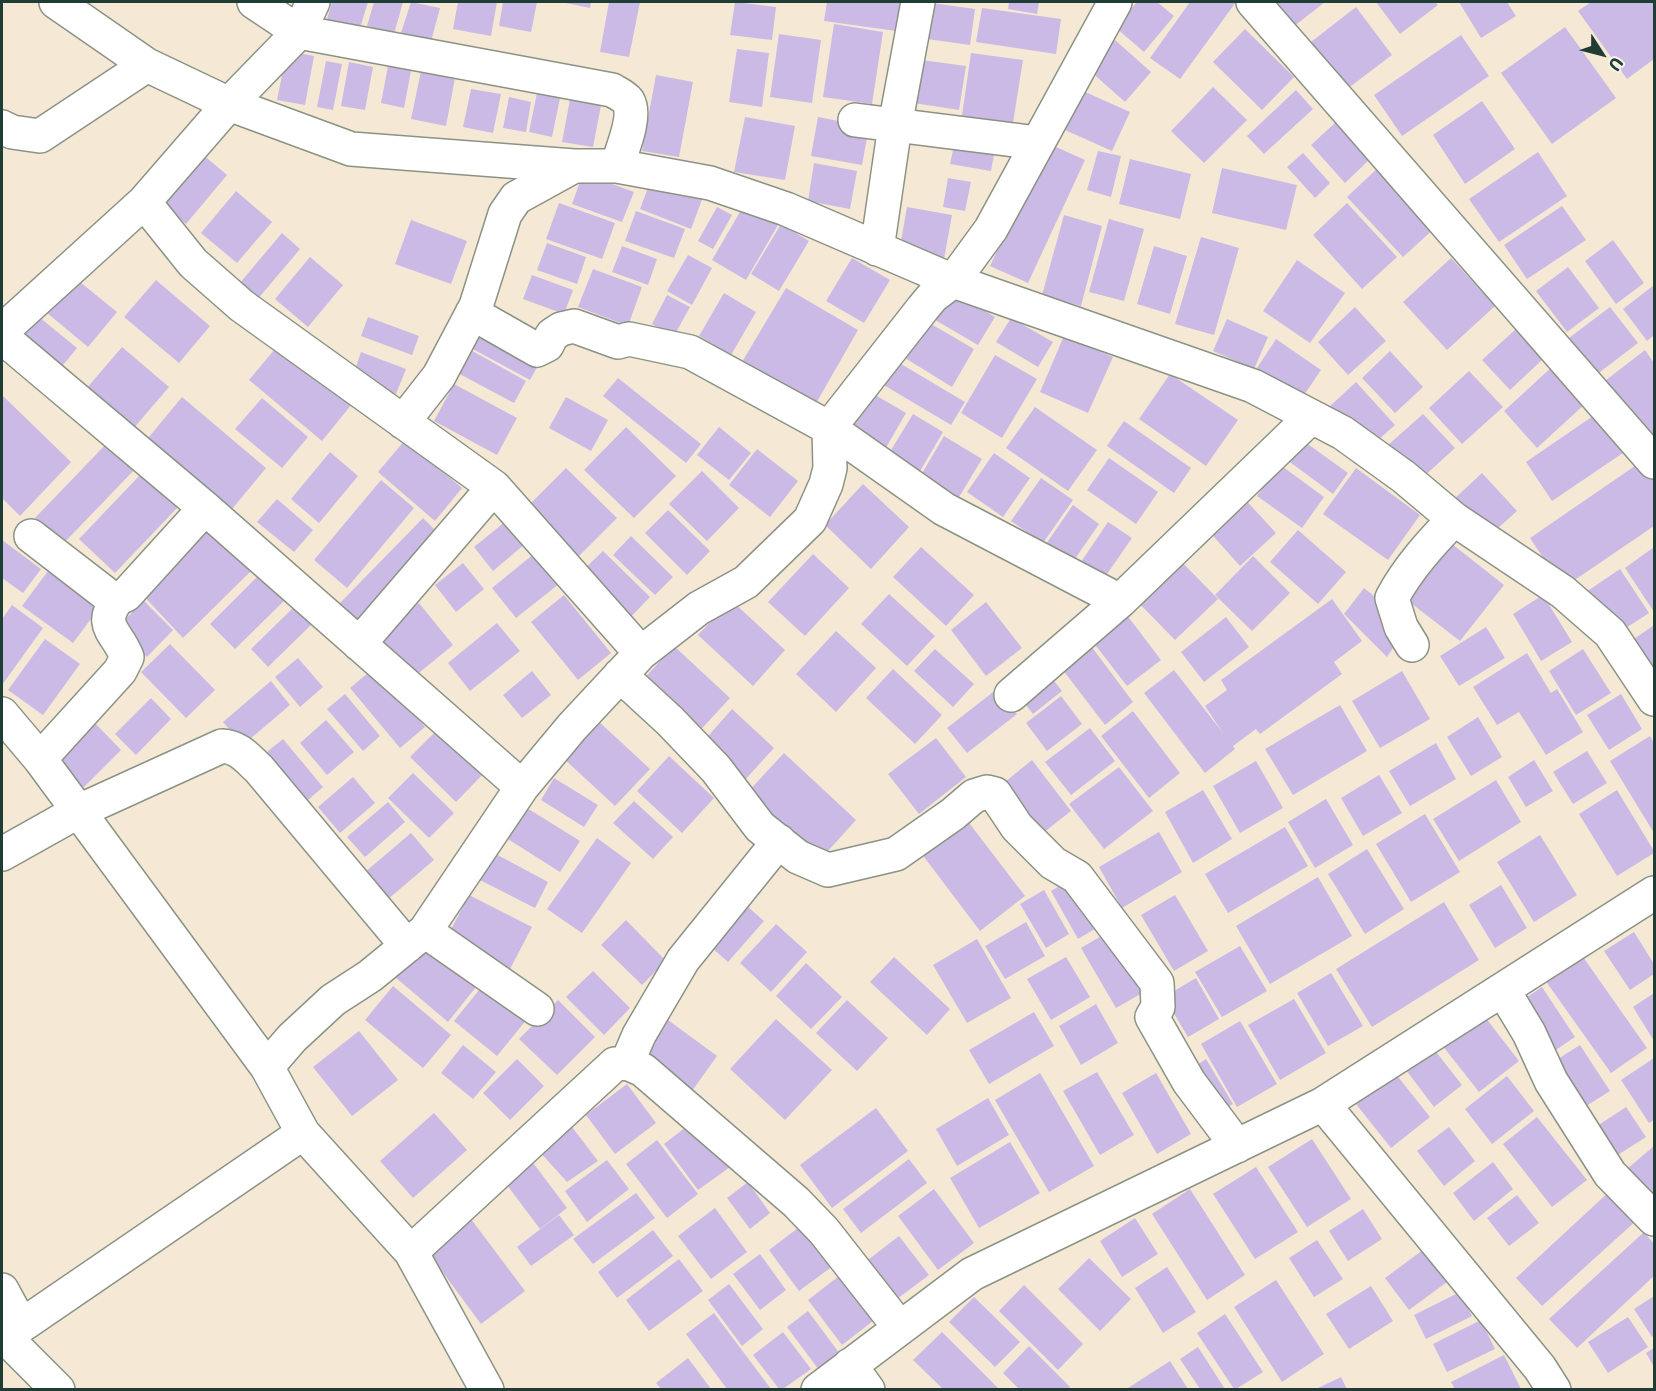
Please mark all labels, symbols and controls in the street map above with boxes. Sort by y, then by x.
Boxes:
north arrow [1572,24,1632,84]
text: U [1603,53,1630,77]

